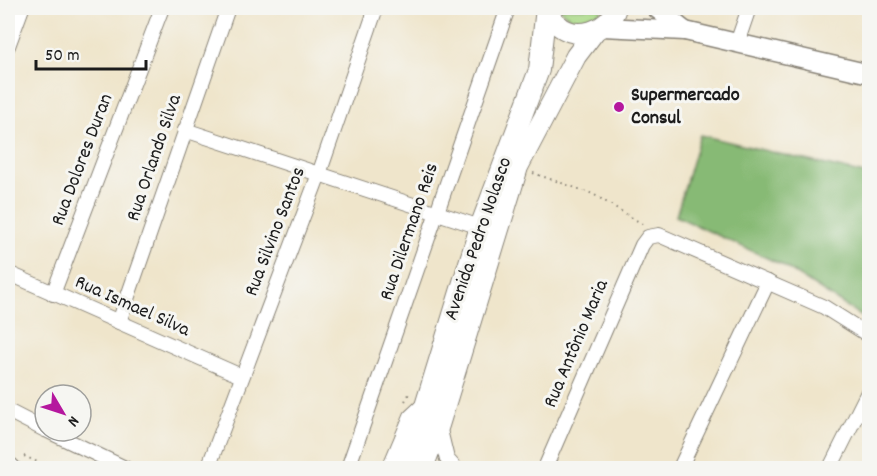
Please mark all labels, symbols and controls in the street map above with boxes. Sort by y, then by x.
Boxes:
scale bar [36,33,146,71]
text: 50 m [45,44,80,69]
place label: Supermercado Consul [631,82,740,133]
street label: Rua Dolores Duran [45,90,121,230]
street label: Rua Orlando Silva [120,90,190,225]
marker: Supermercado Consul [612,100,626,114]
street label: Avenida Pedro Nolasco [438,154,520,324]
street label: Rua Dilermano Reis [373,159,447,305]
street label: Rua Silvino Santos [238,163,314,301]
street label: Rua Ismael Silva [70,269,195,345]
street label: Rua Antônio Maria [537,275,617,412]
north arrow [33,383,93,443]
text: N [61,411,84,431]

